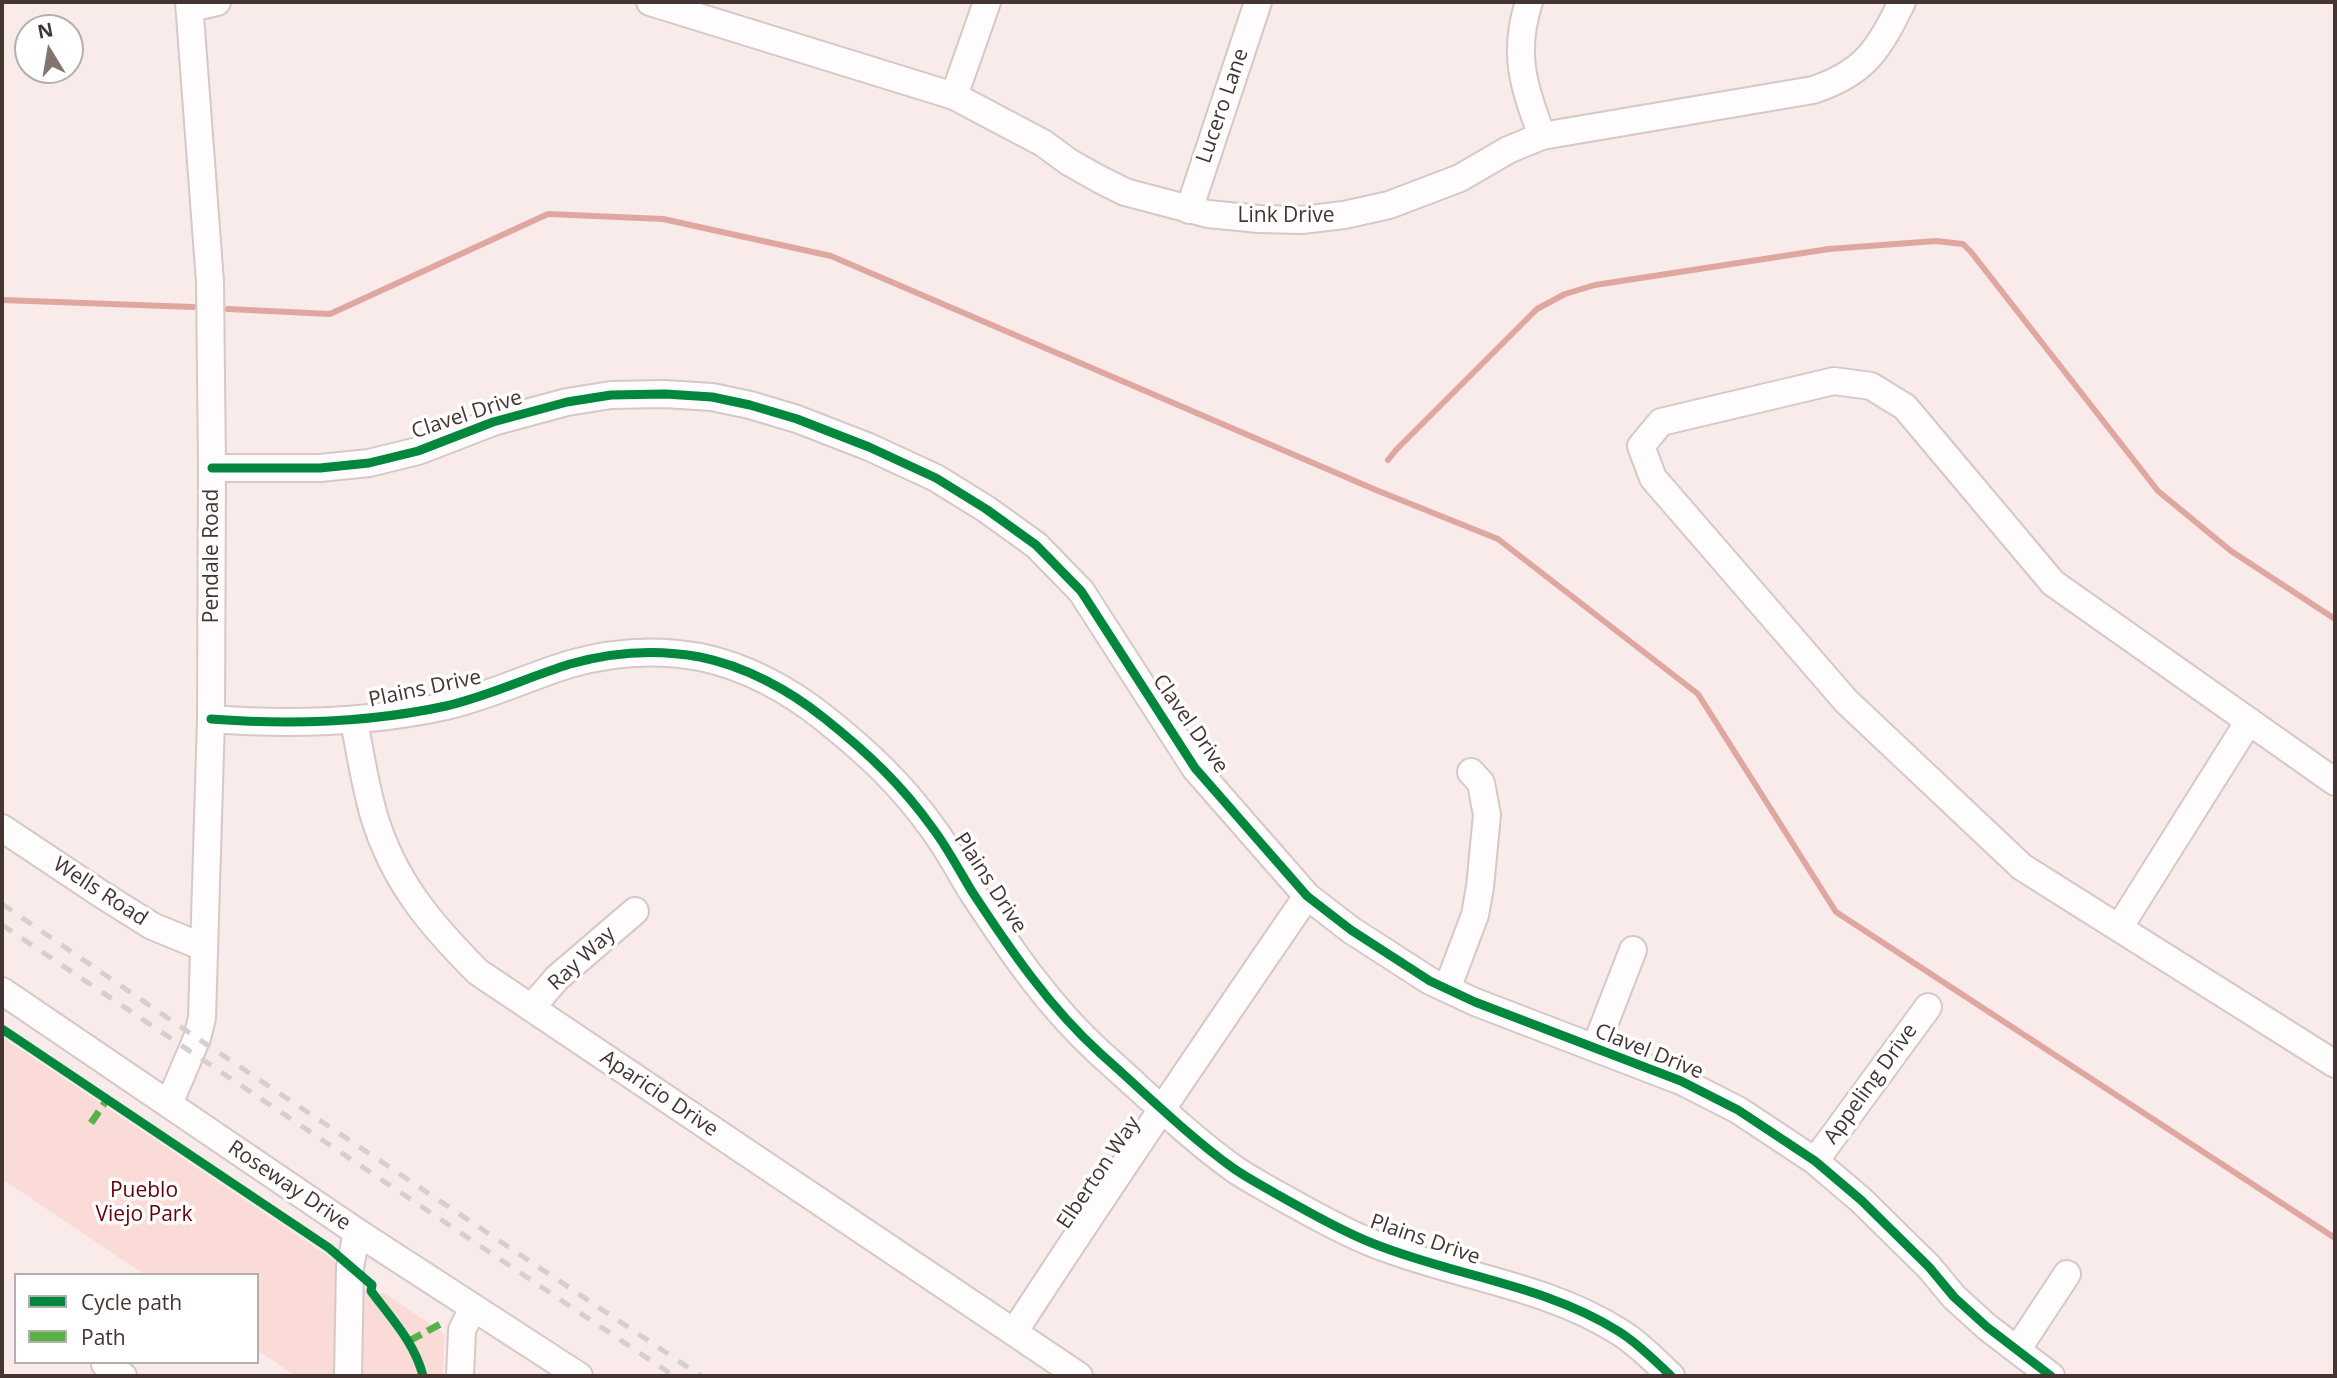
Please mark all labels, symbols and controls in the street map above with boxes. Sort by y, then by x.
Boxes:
north arrow [14,14,84,84]
text: N [35,16,55,45]
street label: Lucero Lane [1192,45,1254,167]
street label: Link Drive [1237,203,1335,229]
street label: Clavel Drive [409,385,525,445]
street label: Pendale Road [199,489,225,623]
street label: Plains Drive [366,665,484,713]
street label: Clavel Drive [1147,670,1233,778]
street label: Plains Drive [948,828,1032,938]
street label: Wells Road [48,852,152,932]
street label: Ray Way [543,922,621,996]
street label: Clavel Drive [1591,1019,1707,1085]
street label: Appeling Drive [1819,1019,1923,1149]
street label: Aparicio Drive [595,1045,723,1143]
street label: Elberton Way [1052,1112,1146,1234]
street label: Roseway Drive [223,1136,355,1236]
park label: Pueblo Viejo Park [96,1178,192,1228]
street label: Plains Drive [1367,1209,1483,1271]
legend [14,1273,259,1364]
text: Cycle path [81,1288,182,1316]
text: Path [81,1323,126,1351]

